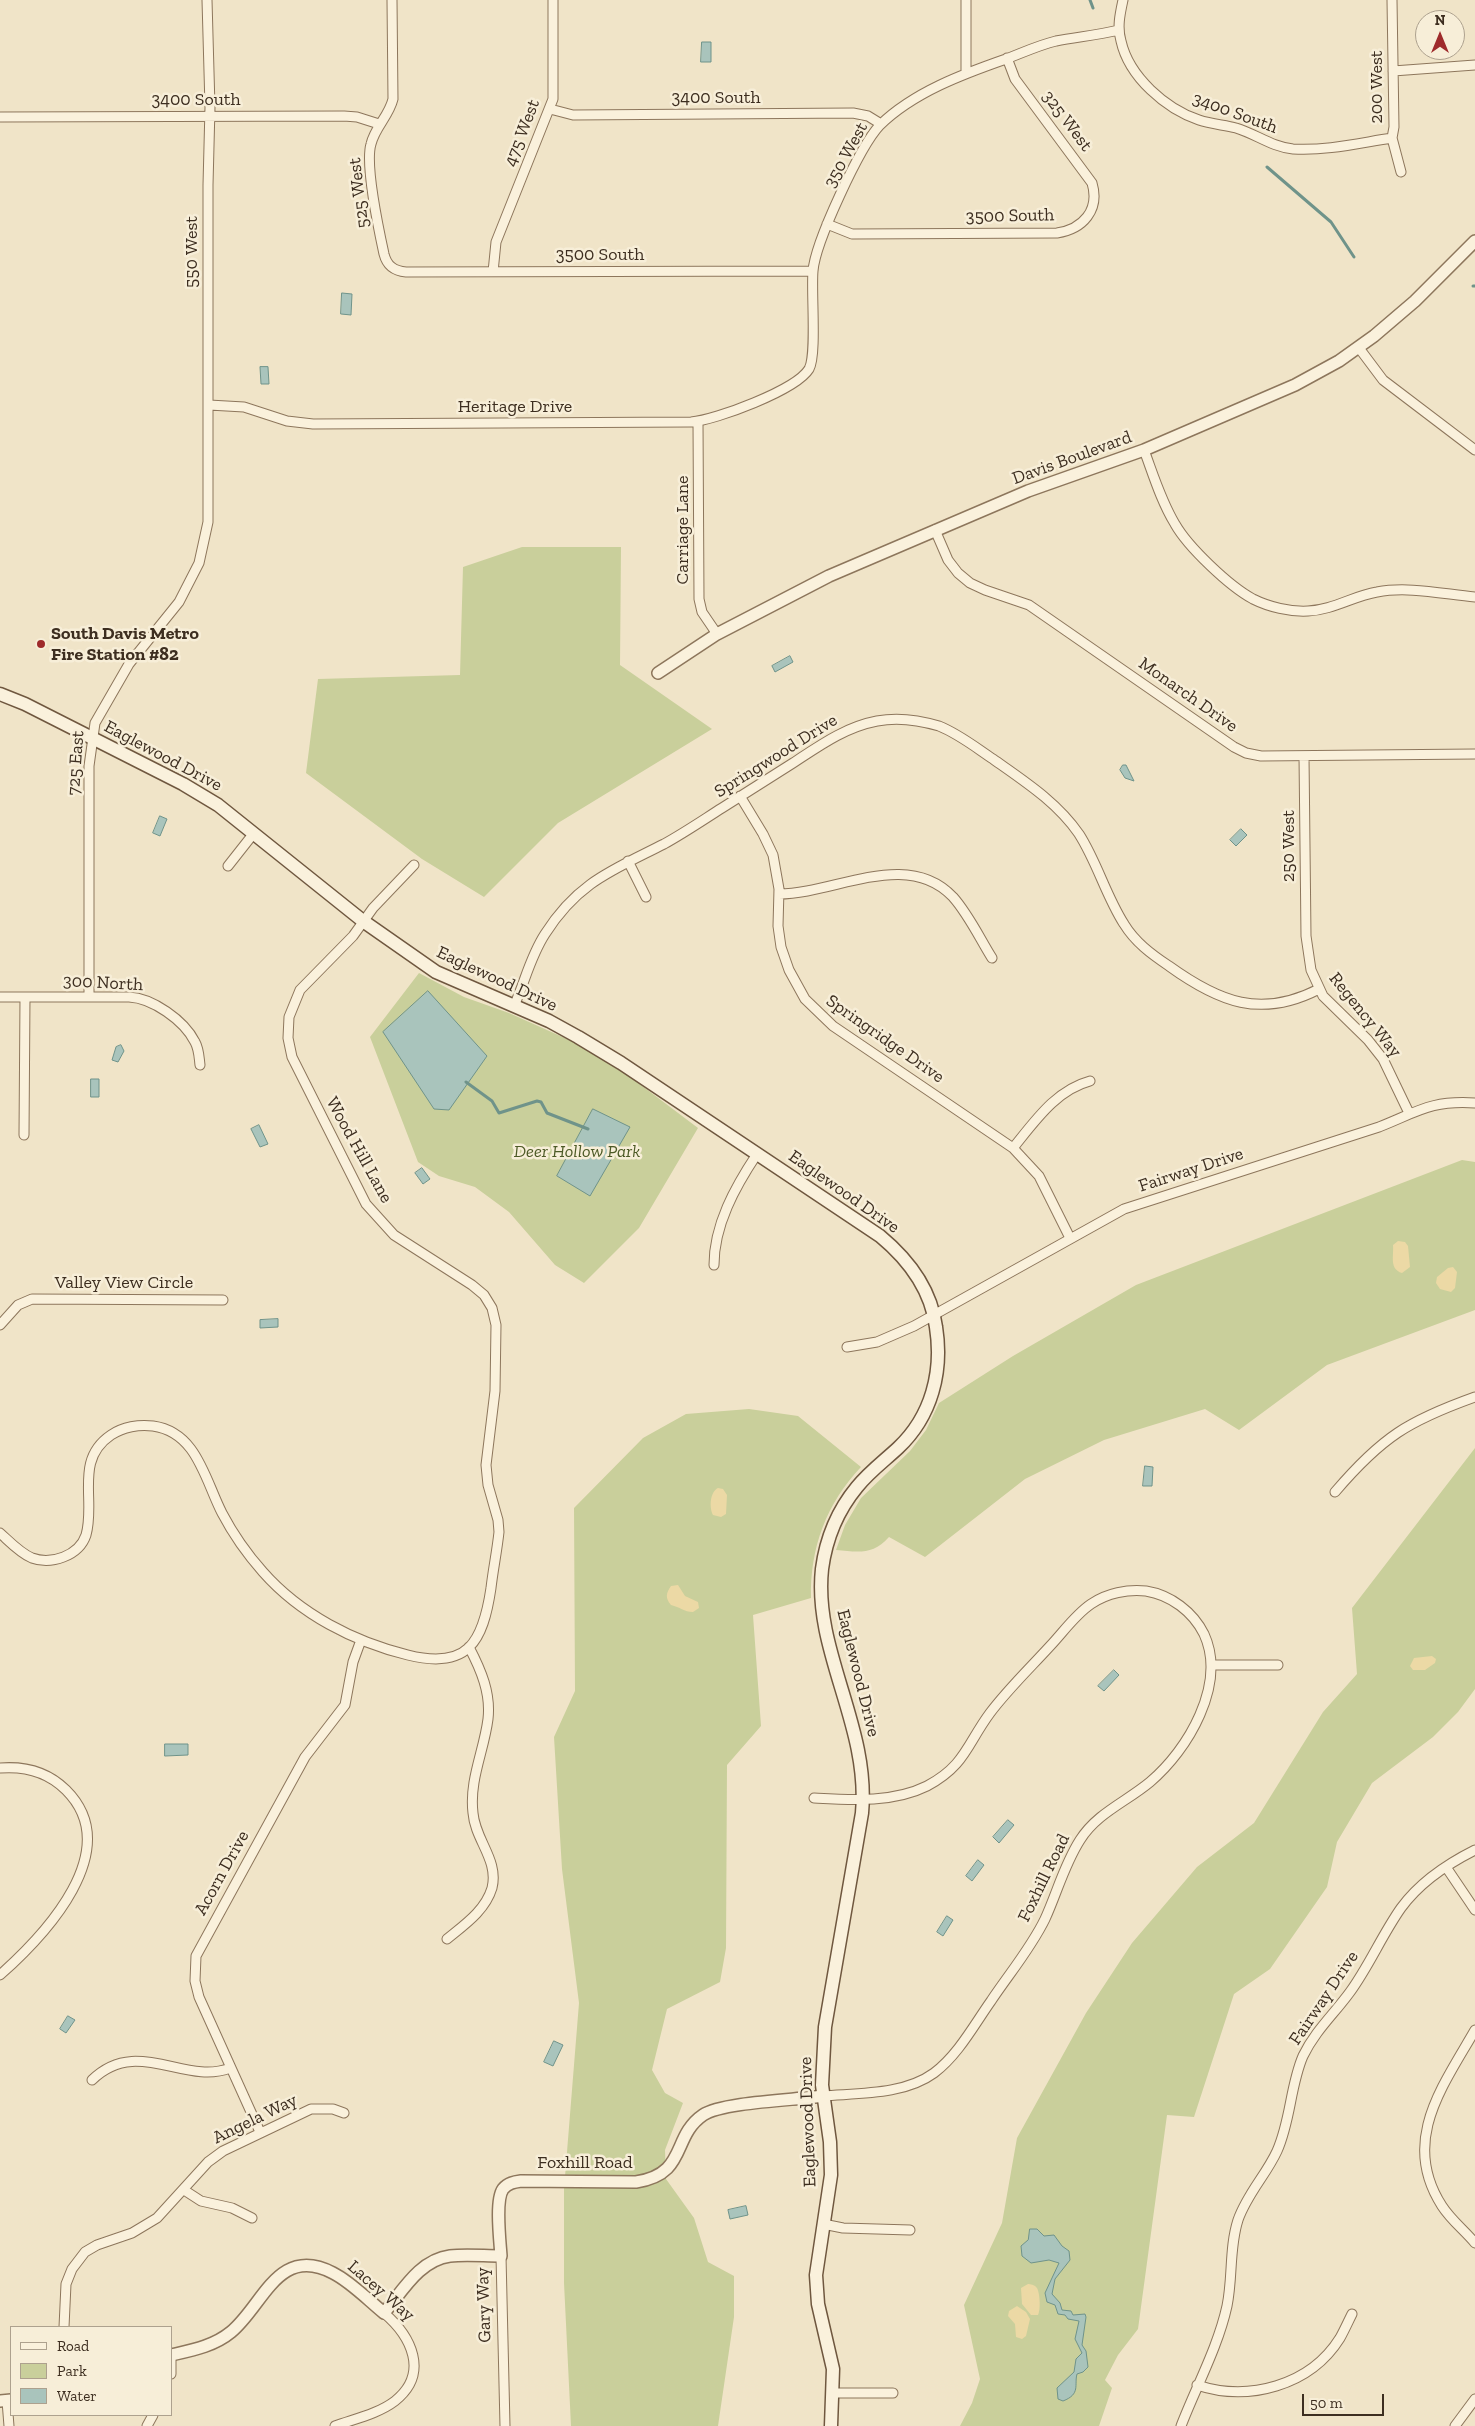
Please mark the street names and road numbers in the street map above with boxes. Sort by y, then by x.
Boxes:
street label: 200 West [1366,50,1388,124]
street label: 325 West [1037,86,1097,156]
street label: 3400 South [671,87,761,109]
street label: 3400 South [1189,88,1281,138]
street label: 3400 South [151,89,241,111]
street label: 475 West [499,96,545,170]
street label: 350 West [819,119,873,191]
street label: 525 West [344,157,374,229]
street label: 3500 South [966,204,1054,228]
street label: 550 West [181,216,203,288]
street label: 3500 South [556,244,644,266]
street label: Heritage Drive [458,396,572,418]
street label: Davis Boulevard [1009,426,1135,490]
street label: Carriage Lane [672,476,694,584]
street label: Monarch Drive [1134,653,1242,737]
street label: Springwood Drive [711,710,841,802]
street label: Eaglewood Drive [100,716,226,796]
street label: 725 East [63,730,89,796]
street label: 250 West [1278,810,1300,882]
street label: Eaglewood Drive [433,942,561,1016]
street label: Regency Way [1324,968,1406,1062]
street label: 300 North [62,970,144,996]
street label: Springridge Drive [822,990,948,1088]
street label: Wood Hill Lane [321,1093,397,1207]
street label: Fairway Drive [1136,1143,1246,1197]
street label: Eaglewood Drive [784,1146,904,1238]
street label: Valley View Circle [55,1272,193,1294]
street label: Eaglewood Drive [832,1607,884,1739]
street label: Acorn Drive [190,1827,254,1919]
street label: Foxhill Road [1013,1830,1075,1926]
street label: Fairway Drive [1285,1947,1363,2049]
street label: Eaglewood Drive [795,2056,821,2188]
street label: Angela Way [209,2089,301,2149]
street label: Foxhill Road [537,2152,633,2174]
street label: Lacey Way [343,2256,419,2326]
street label: Gary Way [472,2267,496,2343]

